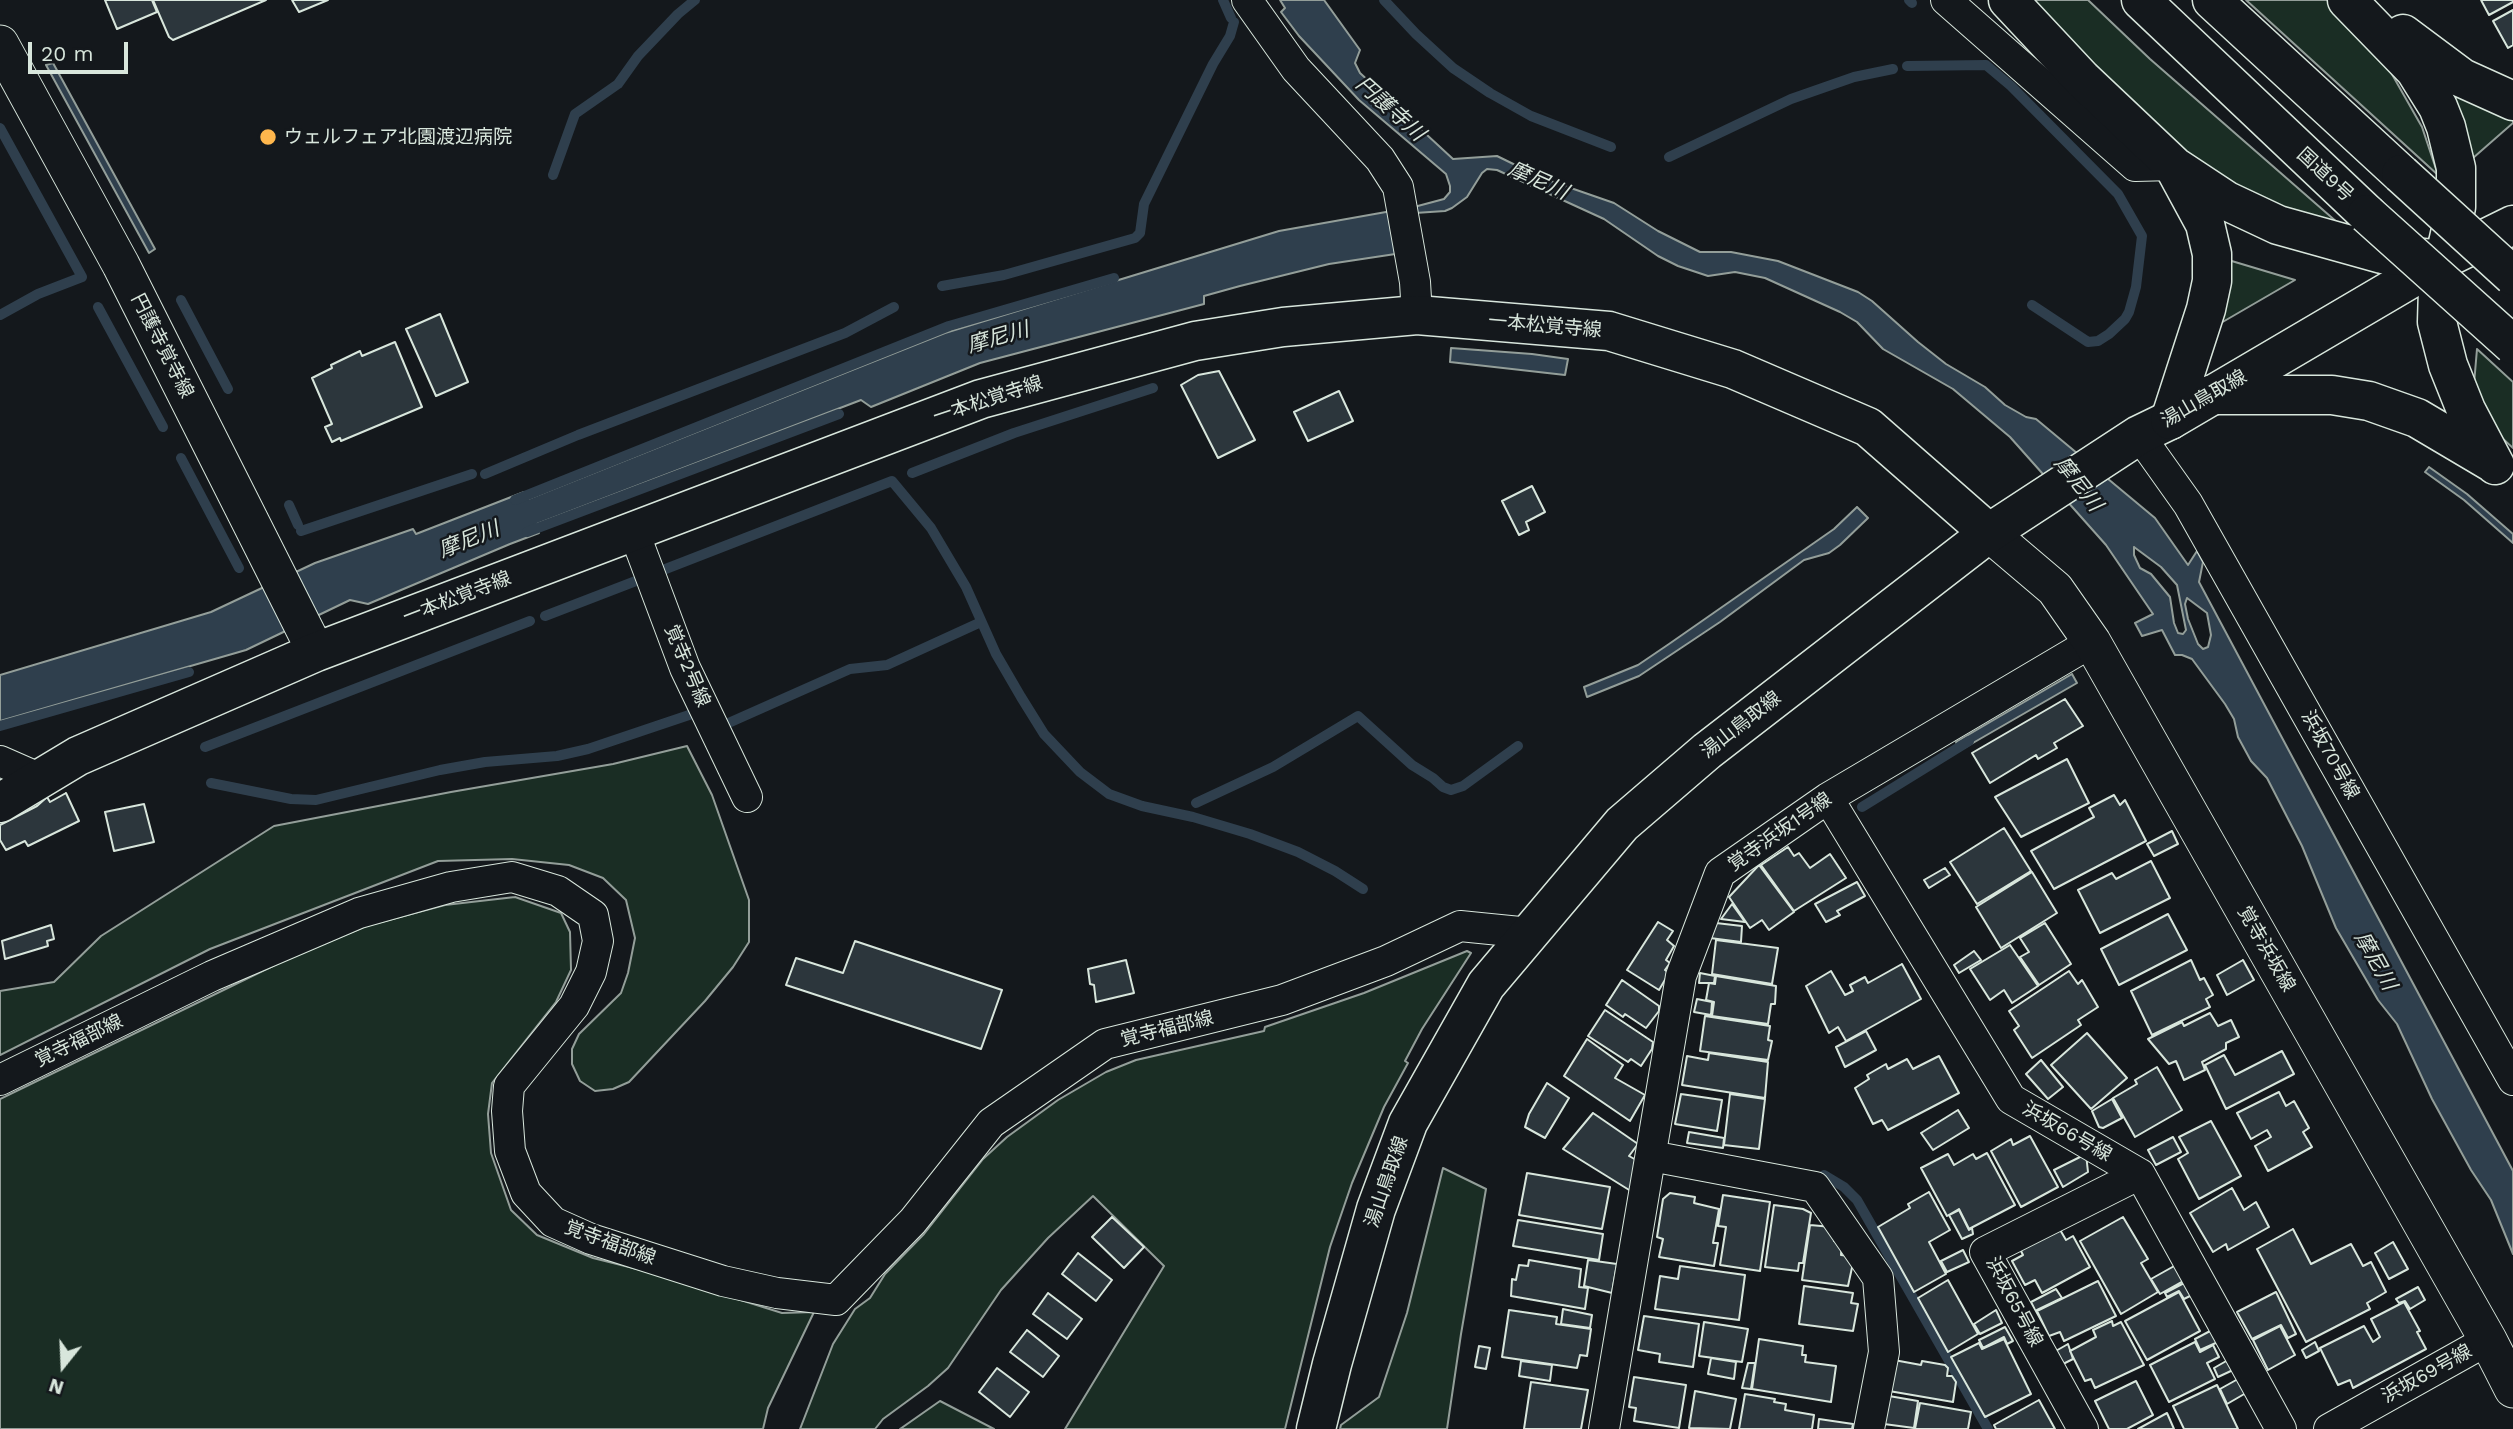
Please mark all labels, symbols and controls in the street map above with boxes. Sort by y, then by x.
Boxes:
scale bar [32,28,131,72]
text: 20 m [41,41,93,66]
water label: 円護寺川 [1350,72,1430,146]
place label: ウェルフェア北園渡辺病院 [284,126,512,148]
marker: ウェルフェア北園渡辺病院 [258,127,278,147]
street label: 国道9号 [2292,143,2358,207]
water label: 摩尼川 [1504,157,1572,205]
street label: 円護寺覚寺線 [126,290,198,402]
street label: 一本松覚寺線 [1487,310,1603,342]
water label: 摩尼川 [964,317,1032,359]
street label: 湯山鳥取線 [2157,365,2251,433]
street label: 一本松覚寺線 [930,372,1046,428]
water label: 摩尼川 [2049,451,2107,517]
water label: 摩尼川 [435,517,503,563]
street label: 一本松覚寺線 [400,567,514,629]
street label: 覚寺2号線 [659,621,715,711]
street label: 湯山鳥取線 [1697,687,1785,763]
street label: 浜坂70号線 [2296,707,2364,803]
street label: 覚寺浜坂1号線 [1724,788,1836,876]
street label: 覚寺浜坂線 [2232,902,2300,996]
water label: 摩尼川 [2349,927,2401,995]
street label: 覚寺福部線 [1118,1006,1216,1052]
street label: 覚寺福部線 [31,1010,127,1072]
street label: 浜坂66号線 [2018,1097,2116,1167]
street label: 湯山鳥取線 [1361,1133,1413,1231]
street label: 覚寺福部線 [561,1216,659,1270]
street label: 浜坂65号線 [1981,1253,2047,1351]
north arrow [28,1331,98,1401]
street label: 浜坂69号線 [2378,1340,2476,1408]
text: N [46,1373,67,1400]

